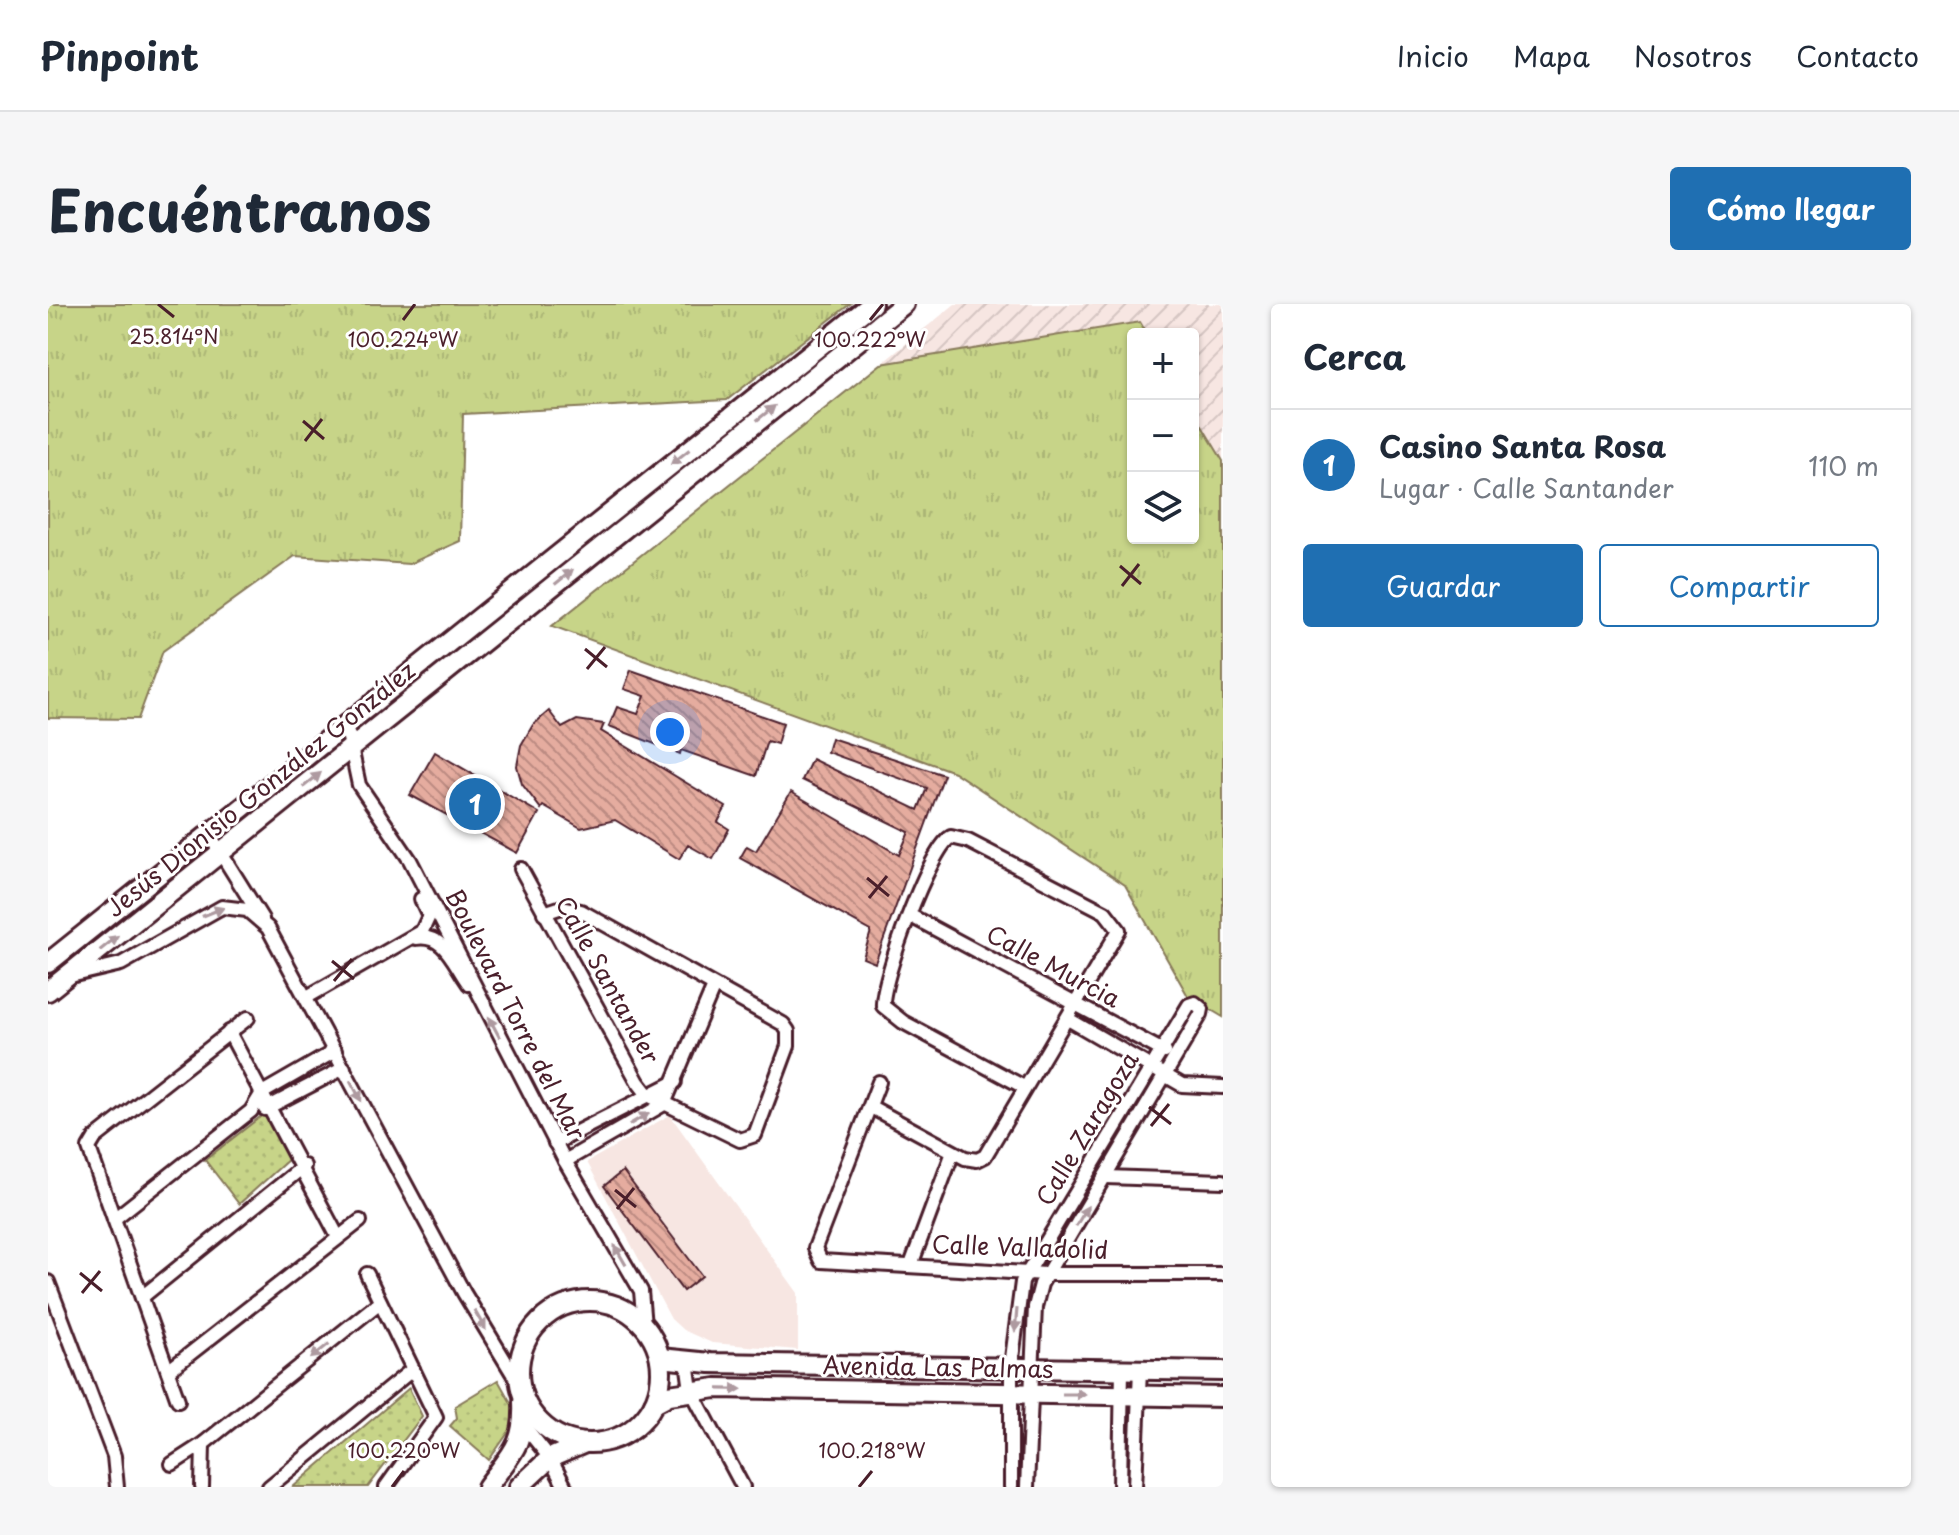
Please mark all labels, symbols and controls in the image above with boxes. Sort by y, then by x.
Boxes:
text: Pinpoint [40,27,199,84]
text: Inicio [1397,34,1469,77]
text: Mapa [1513,34,1590,77]
text: Nosotros [1634,34,1752,77]
text: Contacto [1796,34,1919,77]
text: Encuéntranos [48,166,432,251]
button: Cómo llegar [1670,167,1911,250]
text: 25.814°N [129,321,219,351]
text: 100.224°W [348,324,459,354]
text: 100.222°W [814,324,926,354]
map controls [1127,328,1199,544]
button: + [1127,328,1199,400]
text: Cerca [1303,330,1406,382]
button: − [1127,400,1199,472]
one-way arrow [756,406,776,422]
text: Casino Santa Rosa [1379,423,1666,468]
text: 1 [1323,446,1335,485]
text: 110 m [1808,446,1879,485]
one-way arrow [670,448,690,464]
text: Lugar · Calle Santander [1379,468,1674,507]
button: layers [1127,472,1199,544]
button: Guardar [1303,544,1583,627]
button: Compartir [1599,544,1879,627]
one-way arrow [554,569,574,586]
street label: Jesús Dionisio González González [97,652,422,925]
your location [650,712,690,752]
one-way arrow [302,773,322,789]
pin: 1 [449,774,501,834]
street label: Boulevard Torre del Mar [438,882,596,1147]
street label: Calle Santander [548,889,670,1069]
one-way arrow [201,906,225,919]
street label: Calle Murcia [981,915,1128,1016]
one-way arrow [99,935,119,951]
one-way arrow [487,1016,501,1039]
street label: Calle Zaragoza [1026,1044,1147,1212]
one-way arrow [349,1080,363,1102]
one-way arrow [628,1112,650,1126]
one-way arrow [1074,1205,1088,1227]
street label: Calle Valladolid [931,1225,1109,1267]
one-way arrow [613,1244,627,1266]
one-way arrow [1009,1308,1022,1333]
one-way arrow [473,1309,487,1331]
one-way arrow [310,1342,330,1358]
street label: Avenida Las Palmas [822,1346,1054,1386]
one-way arrow [718,1382,743,1395]
one-way arrow [1062,1388,1087,1400]
text: 100.220°W [348,1435,461,1465]
text: 100.218°W [818,1435,926,1465]

